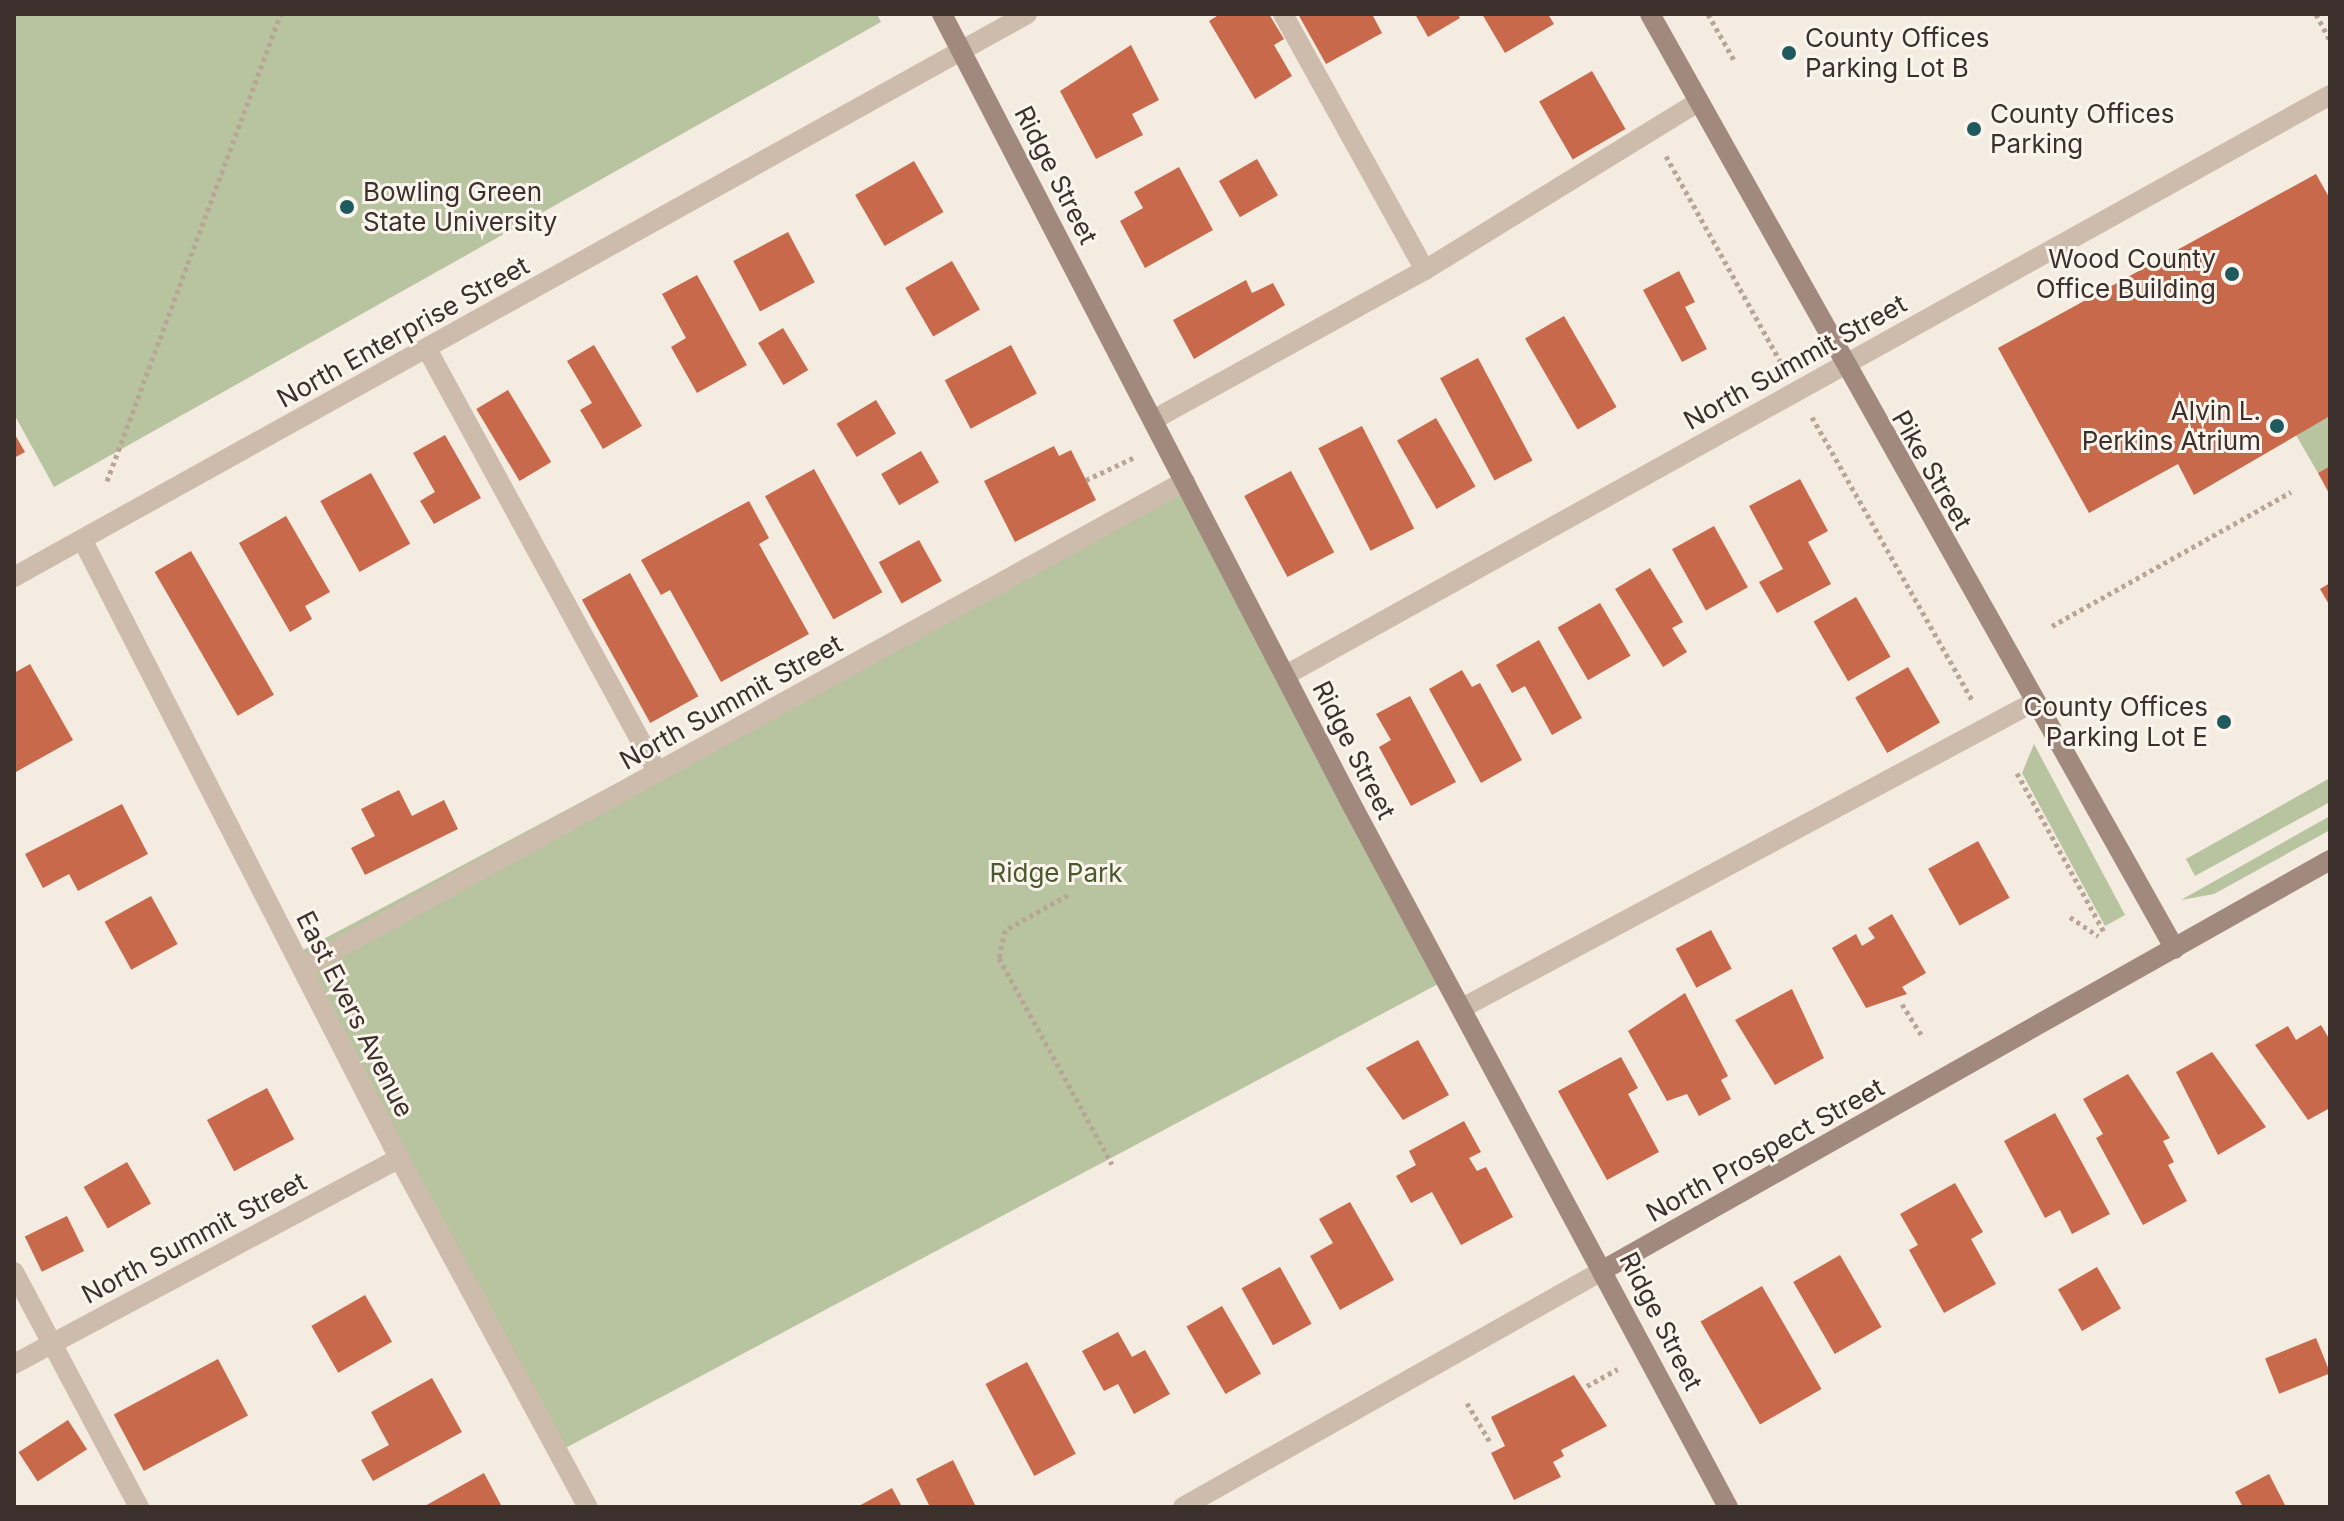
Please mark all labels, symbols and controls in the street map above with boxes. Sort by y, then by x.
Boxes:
place label: County Offices Parking Lot B [1805,22,1989,84]
marker: County Offices Parking Lot B [1780,44,1798,62]
place label: County Offices Parking [1990,98,2174,160]
street label: Ridge Street [1008,101,1104,249]
marker: County Offices Parking [1965,120,1983,138]
place label: Bowling Green State University [363,176,557,238]
marker: Bowling Green State University [338,198,356,216]
place label: Wood County Office Building [2036,243,2216,304]
street label: North Enterprise Street [272,250,534,414]
marker: Wood County Office Building [2223,265,2241,283]
street label: North Summit Street [1678,288,1912,436]
place label: Alvin L. Perkins Atrium [2082,395,2261,456]
street label: Pike Street [1885,405,1979,535]
marker: Alvin L. Perkins Atrium [2268,417,2286,435]
street label: North Summit Street [614,628,848,776]
street label: Ridge Street [1306,676,1402,824]
place label: County Offices Parking Lot E [2024,691,2208,752]
marker: County Offices Parking Lot E [2215,713,2233,731]
park label: Ridge Park [989,857,1123,889]
street label: East Evers Avenue [290,906,420,1122]
street label: North Prospect Street [1641,1072,1889,1228]
street label: North Summit Street [76,1166,312,1310]
street label: Ridge Street [1613,1247,1709,1395]

